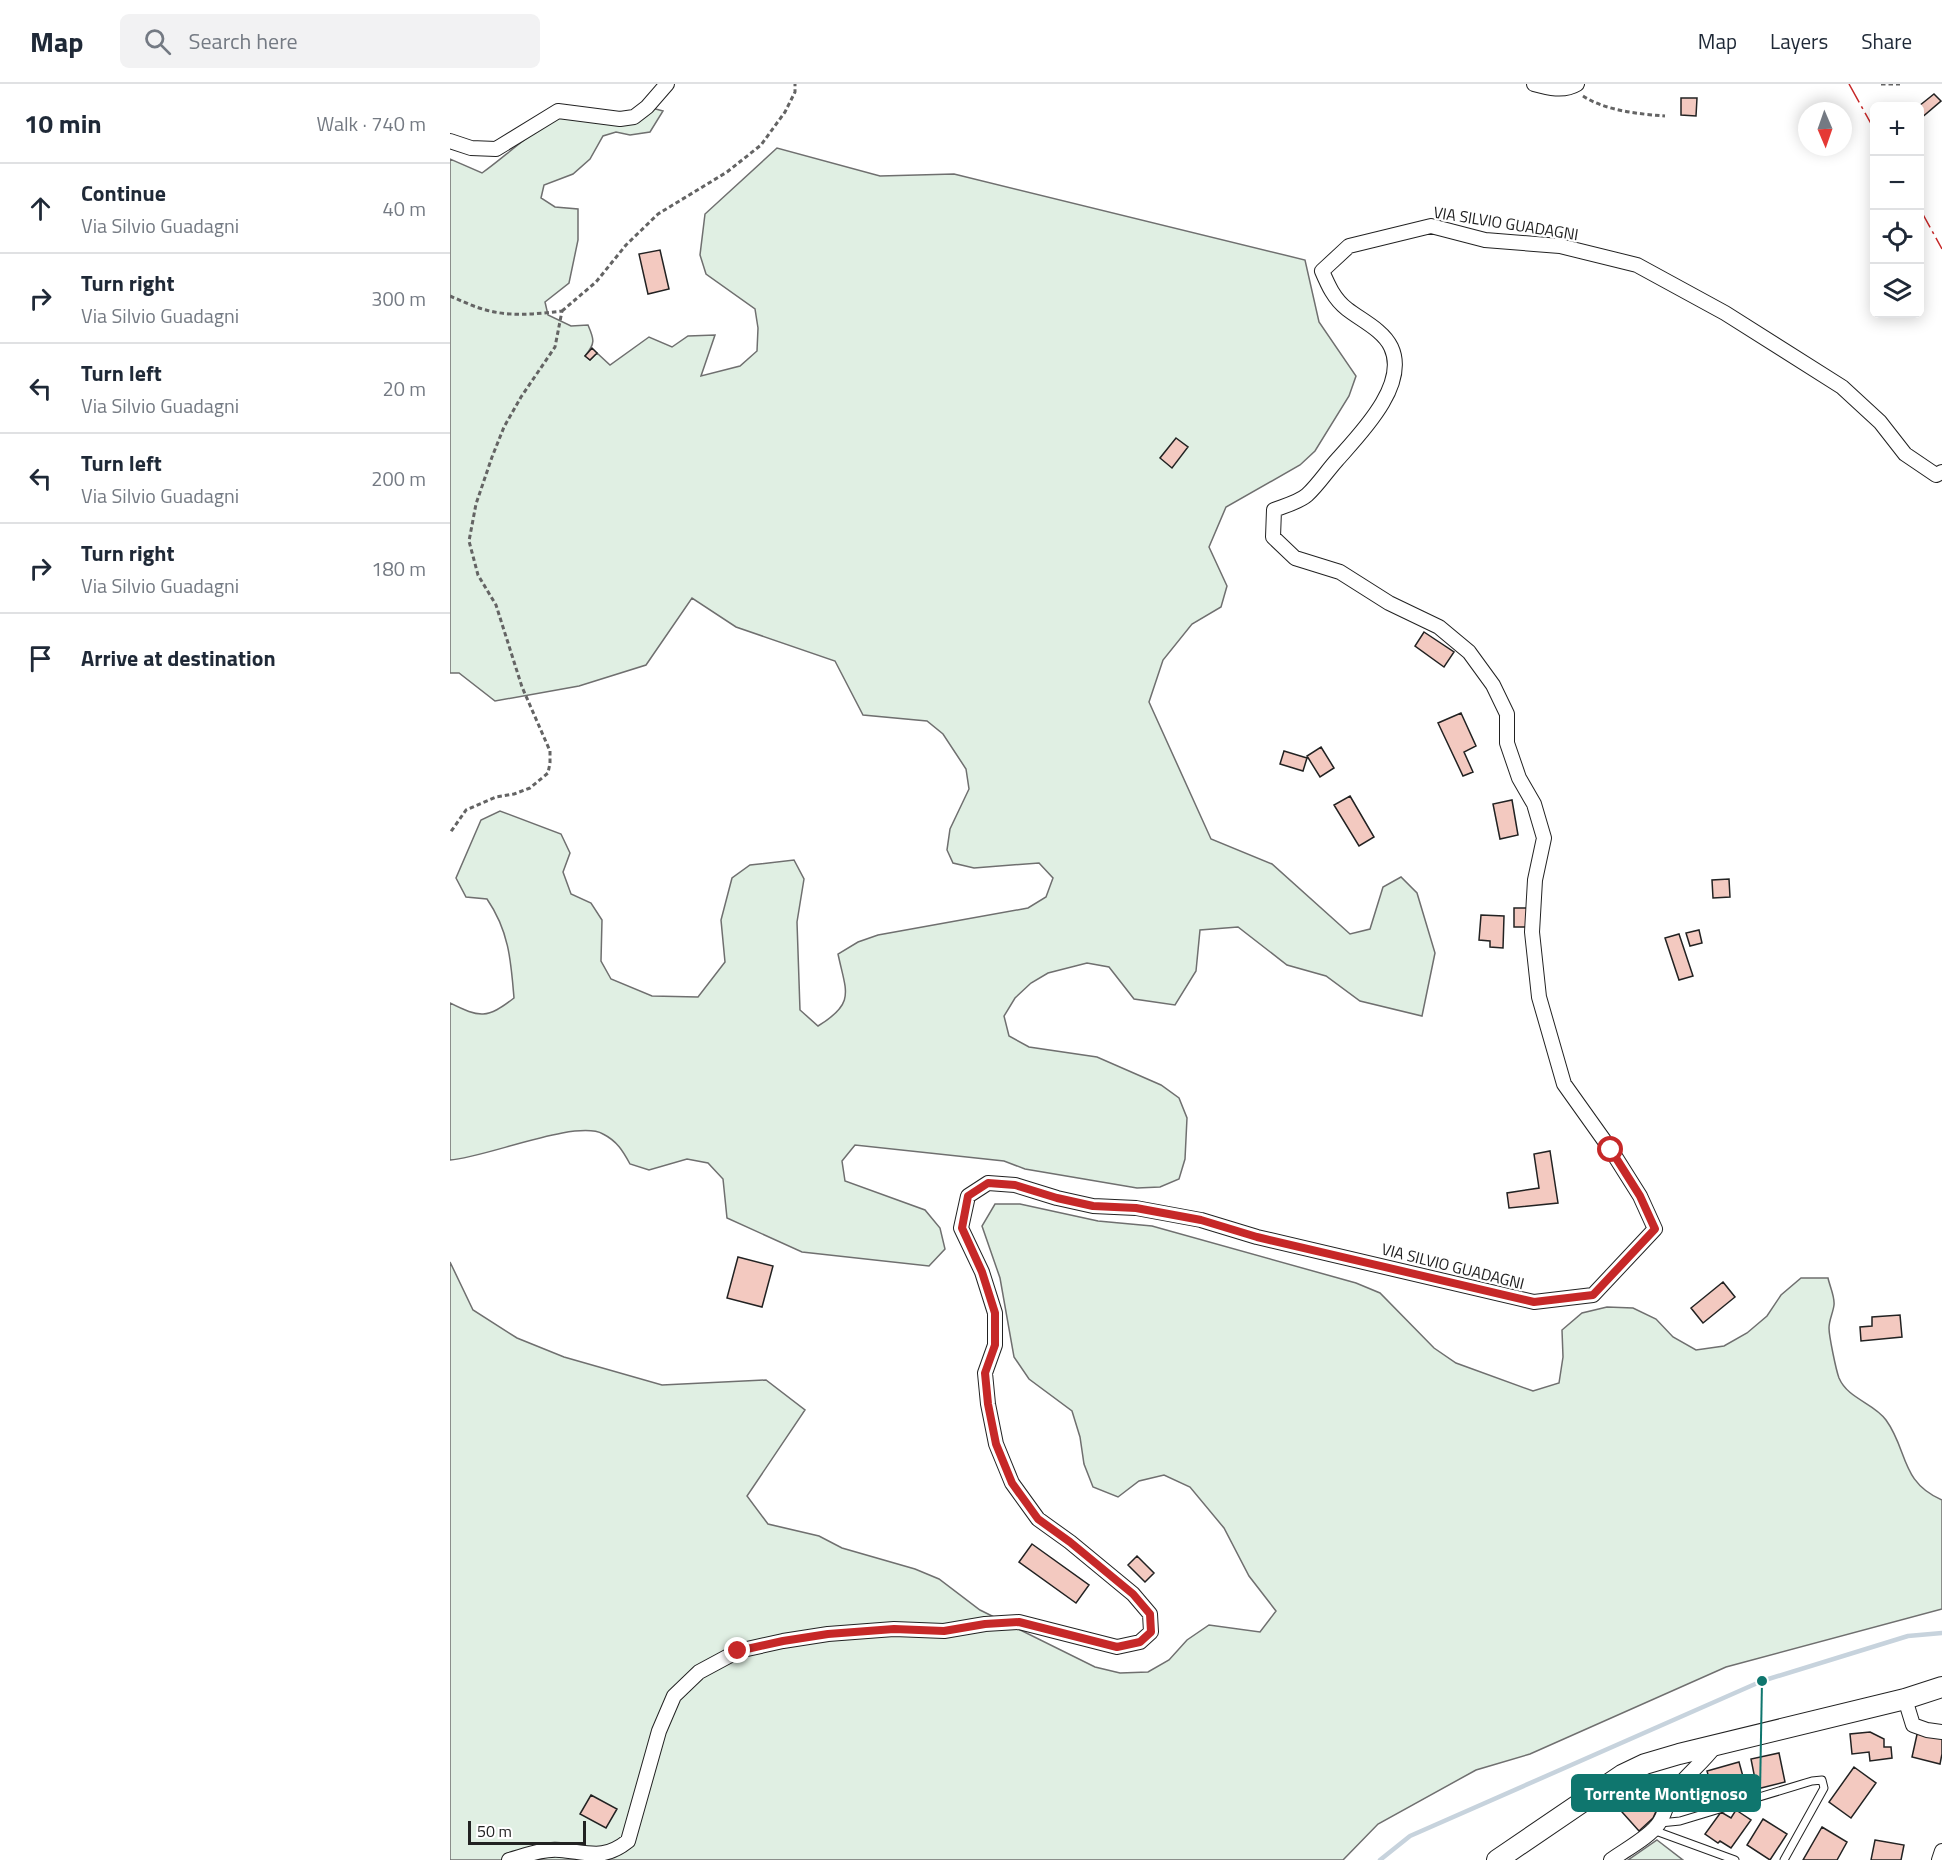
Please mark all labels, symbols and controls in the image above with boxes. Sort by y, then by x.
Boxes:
search box [120,14,540,68]
text: Map [30,20,84,63]
text: Search here [189,24,298,58]
icon: search [141,25,174,58]
text: Map [1698,25,1737,57]
text: Layers [1770,25,1828,57]
text: Share [1861,25,1912,57]
north arrow [1798,102,1852,156]
map controls [1870,102,1924,318]
button: + [1870,102,1924,156]
text: 10 min [24,104,102,143]
text: Walk · 740 m [317,108,426,139]
button: − [1870,156,1924,210]
text: Continue [81,176,166,210]
icon: ahead [24,192,57,225]
text: 40 m [382,193,426,224]
street label: VIA SILVIO GUADAGNI [1432,200,1580,246]
text: Via Silvio Guadagni [81,210,239,241]
button: locate [1870,210,1924,264]
button: layers [1870,264,1924,318]
text: Turn right [81,266,175,300]
icon: right [24,282,57,315]
text: 300 m [371,283,426,314]
text: Via Silvio Guadagni [81,300,239,331]
text: Turn left [81,356,162,390]
icon: left [24,372,57,405]
text: 20 m [382,373,426,404]
text: Via Silvio Guadagni [81,390,239,421]
text: Turn left [81,446,162,480]
icon: left [24,462,57,495]
text: 200 m [371,463,426,494]
text: Via Silvio Guadagni [81,480,239,511]
text: Turn right [81,536,175,570]
icon: right [24,552,57,585]
text: 180 m [371,553,426,584]
text: Via Silvio Guadagni [81,570,239,601]
text: Arrive at destination [81,641,276,675]
icon: arrive [24,642,57,675]
route start [1597,1136,1623,1162]
street label: VIA SILVIO GUADAGNI [1379,1237,1527,1295]
route end [724,1637,750,1663]
callout: Torrente Montignoso [1572,1775,1760,1811]
text: Torrente Montignoso [1584,1780,1748,1807]
scale bar [468,1818,586,1846]
text: 50 m [477,1819,512,1843]

